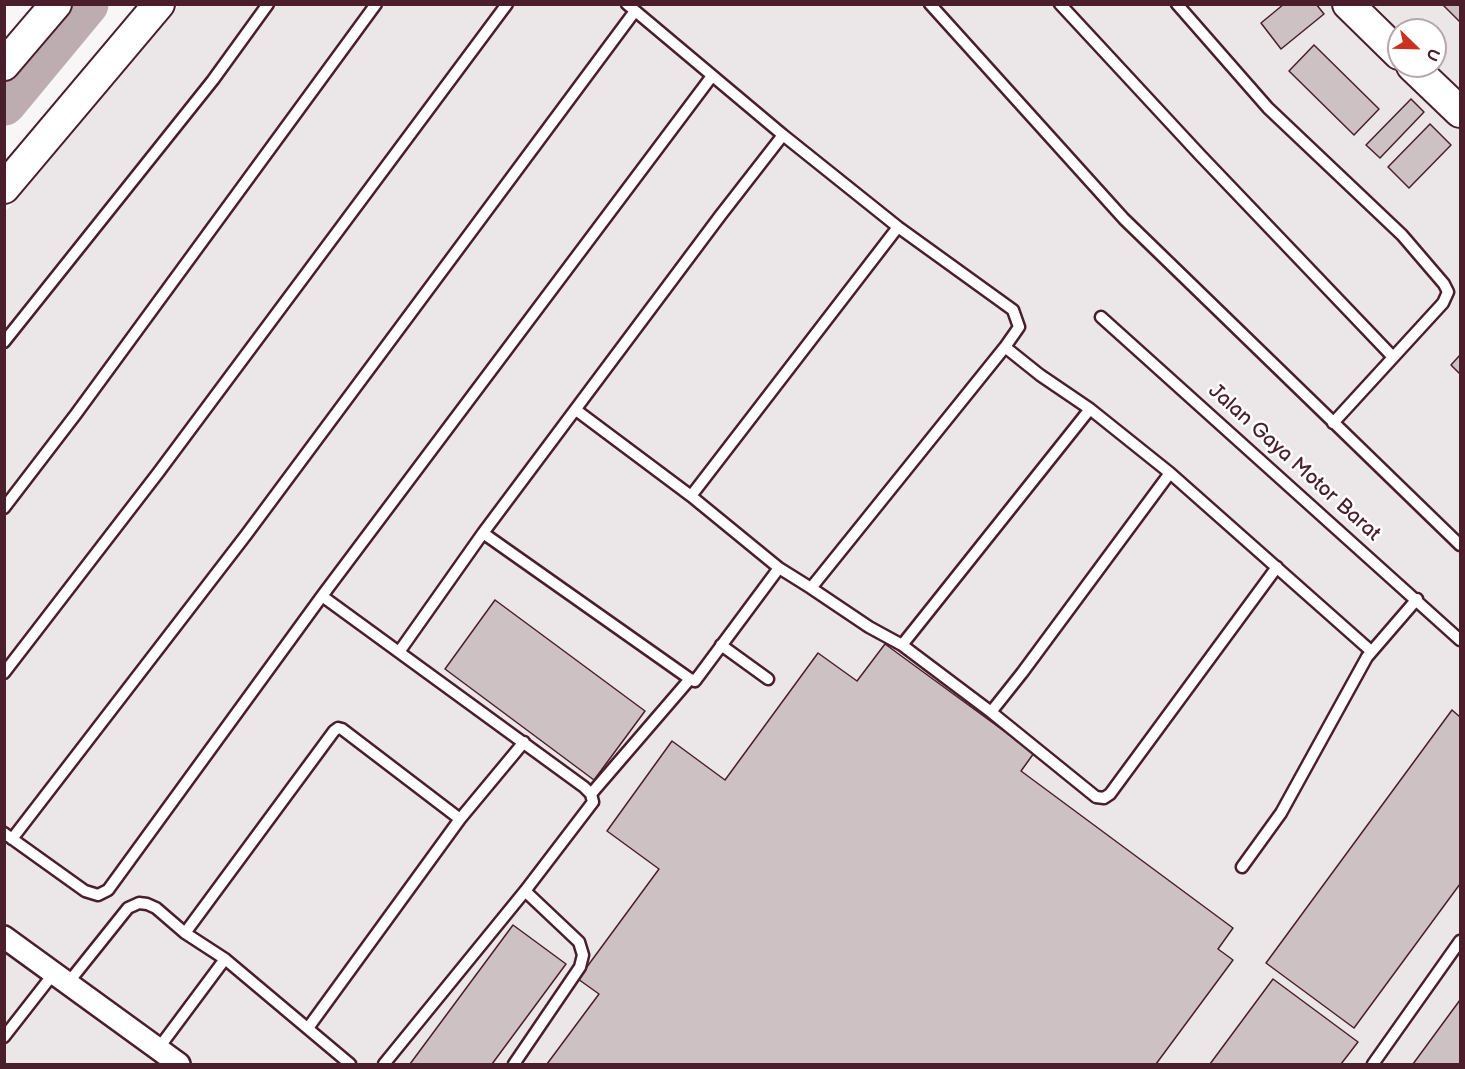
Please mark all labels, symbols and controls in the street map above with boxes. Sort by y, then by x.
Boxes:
north arrow [1387,18,1447,78]
text: U [1421,45,1443,63]
street label: Jalan Gaya Motor Barat [1203,379,1385,547]

